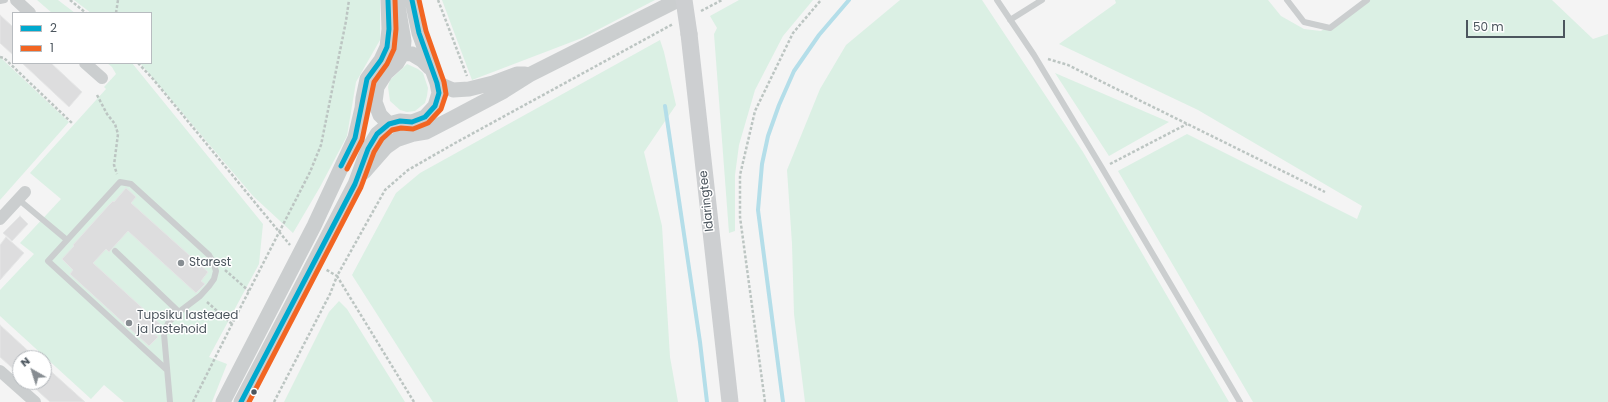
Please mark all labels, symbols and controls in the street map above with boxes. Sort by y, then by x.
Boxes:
legend [12,12,152,64]
scale bar [1468,12,1567,38]
text: 50 m [1473,18,1504,35]
text: 2 [50,19,57,36]
text: 1 [50,39,54,56]
street label: Idaringtee [697,170,717,232]
place label: Starest [189,256,231,270]
marker: Starest [176,258,186,268]
place label: Tupsiku lasteaed ja lastehoid [137,309,238,337]
marker: Tupsiku lasteaed ja lastehoid [124,318,134,328]
north arrow [12,350,52,390]
text: N [17,353,33,370]
unlabelled marker [249,387,259,397]

